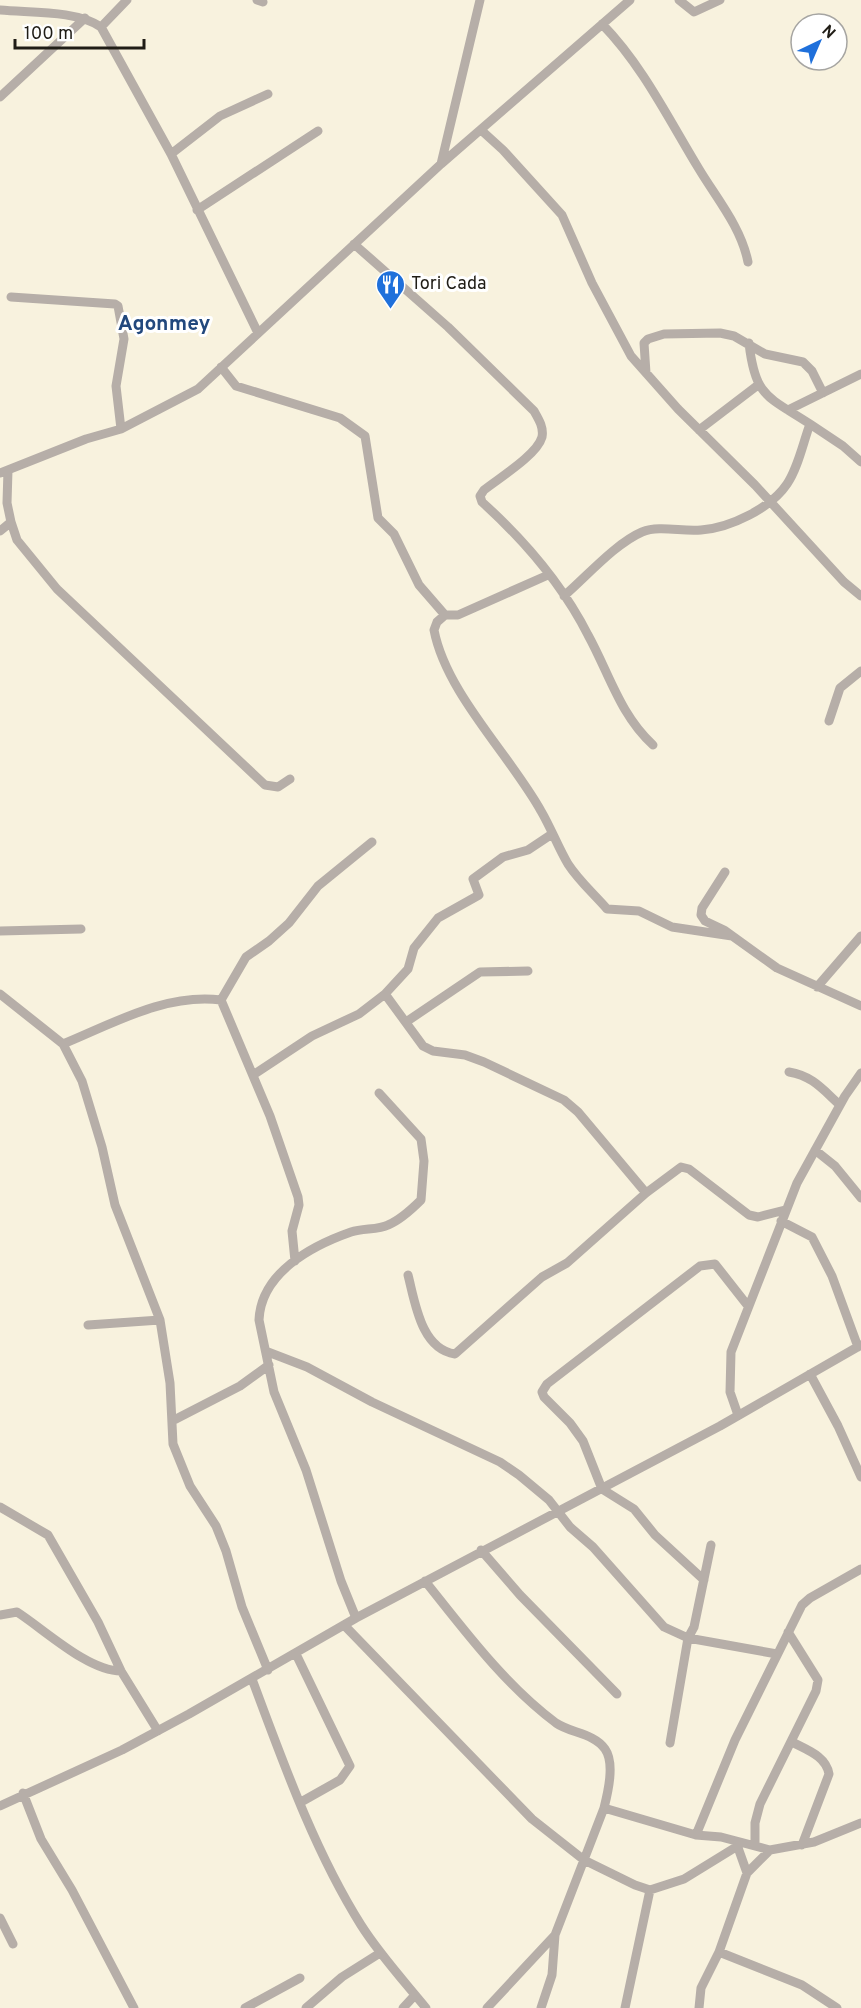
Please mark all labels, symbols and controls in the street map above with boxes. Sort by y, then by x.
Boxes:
scale bar [15,12,144,50]
north arrow [789,12,849,72]
text: N [817,21,839,44]
text: 100 m [24,23,73,46]
restaurant icon: Tori Cada [374,268,406,310]
place label: Tori Cada [411,273,487,296]
district label: Agonmey [118,311,210,338]

